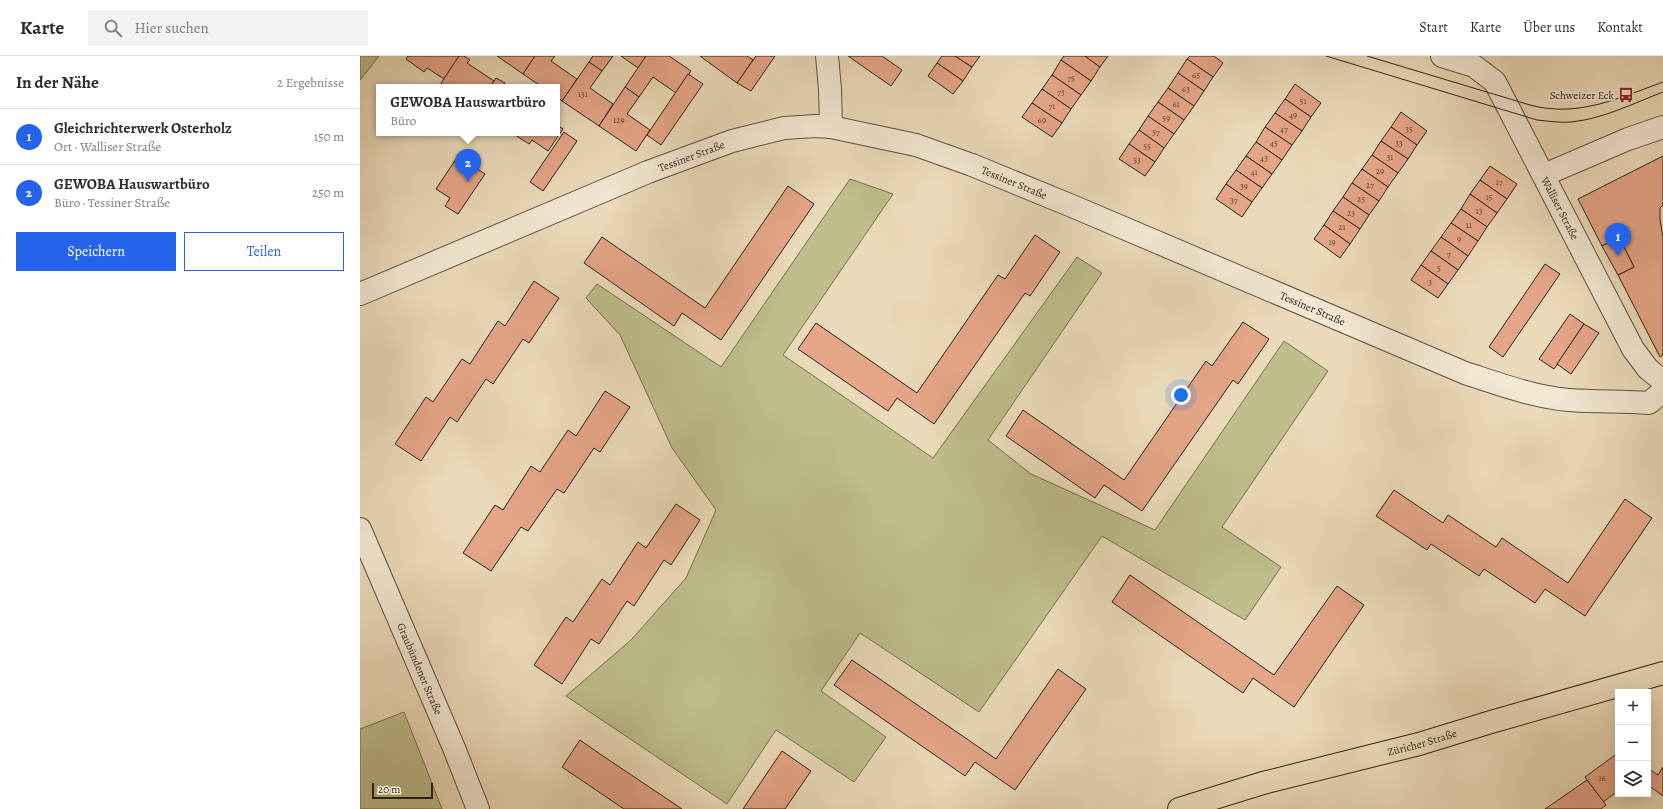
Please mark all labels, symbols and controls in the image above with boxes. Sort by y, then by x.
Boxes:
search box [88,10,368,46]
text: Karte [20,15,64,41]
icon: search [102,17,124,39]
text: Hier suchen [134,18,209,38]
text: Start [1419,18,1448,37]
text: Karte [1470,18,1501,37]
text: Über uns [1523,18,1575,37]
text: Kontakt [1597,18,1643,37]
house number: 65 [1192,69,1200,81]
text: In der Nähe [16,71,99,94]
house number: 75 [1067,72,1075,84]
text: 2 Ergebnisse [277,74,344,91]
house number: 63 [1182,83,1190,95]
popup [376,84,560,136]
house number: 73 [1057,86,1065,98]
bus stop icon: Schweizer Eck [1617,86,1635,104]
house number: 131 [578,88,588,100]
place label: Schweizer Eck [1550,88,1615,103]
text: GEWOBA Hauswartbüro [390,92,546,112]
house number: 51 [1300,95,1306,107]
house number: 61 [1172,98,1180,110]
house number: 71 [1049,100,1055,112]
house number: 49 [1289,109,1297,121]
text: Büro [390,112,416,129]
house number: 59 [1162,112,1170,124]
house number: 129 [613,114,625,126]
house number: 69 [1038,114,1046,126]
text: Gleichrichterwerk Osterholz [54,118,232,138]
house number: 47 [1280,123,1288,135]
house number: 35 [1405,123,1413,135]
house number: 57 [1152,126,1160,138]
text: 1 [27,128,31,145]
text: 150 m [314,128,344,145]
street label: Tessiner Straße [656,137,727,175]
house number: 45 [1270,137,1278,149]
house number: 33 [1395,137,1403,149]
text: Ort · Walliser Straße [54,138,161,155]
house number: 55 [1143,140,1151,152]
pin: 2 [455,149,481,182]
house number: 31 [1387,151,1393,163]
house number: 43 [1260,152,1268,164]
house number: 53 [1133,154,1141,166]
street label: Tessiner Straße [979,162,1049,203]
house number: 29 [1376,165,1384,177]
house number: 41 [1250,166,1258,178]
street label: Walliser Straße [1537,173,1583,242]
text: GEWOBA Hauswartbüro [54,174,210,194]
house number: 17 [1496,176,1503,188]
house number: 27 [1366,179,1374,191]
house number: 39 [1240,180,1248,192]
text: 2 [26,184,32,201]
text: 250 m [312,184,344,201]
house number: 15 [1486,191,1493,203]
house number: 25 [1357,193,1365,205]
text: Büro · Tessiner Straße [54,194,170,211]
house number: 37 [1230,194,1238,206]
house number: 13 [1476,205,1483,217]
house number: 23 [1347,207,1355,219]
house number: 11 [1466,219,1472,231]
house number: 21 [1338,221,1346,233]
pin: 1 [1605,223,1631,256]
button: Speichern [16,232,176,271]
button: Teilen [184,232,344,271]
house number: 9 [1457,233,1461,245]
house number: 19 [1328,236,1336,248]
house number: 7 [1447,248,1451,260]
house number: 5 [1437,262,1441,274]
house number: 3 [1428,276,1432,288]
street label: Tessiner Straße [1278,288,1348,329]
your location [1171,385,1191,405]
street label: Graubündener Straße [394,621,446,717]
map controls [1615,689,1651,797]
button: + [1615,689,1651,725]
street label: Züricher Straße [1386,725,1459,759]
button: − [1615,725,1651,761]
button: layers [1615,761,1651,797]
house number: 16 [1598,772,1606,784]
scale bar [372,781,433,800]
text: 20 m [378,782,400,797]

